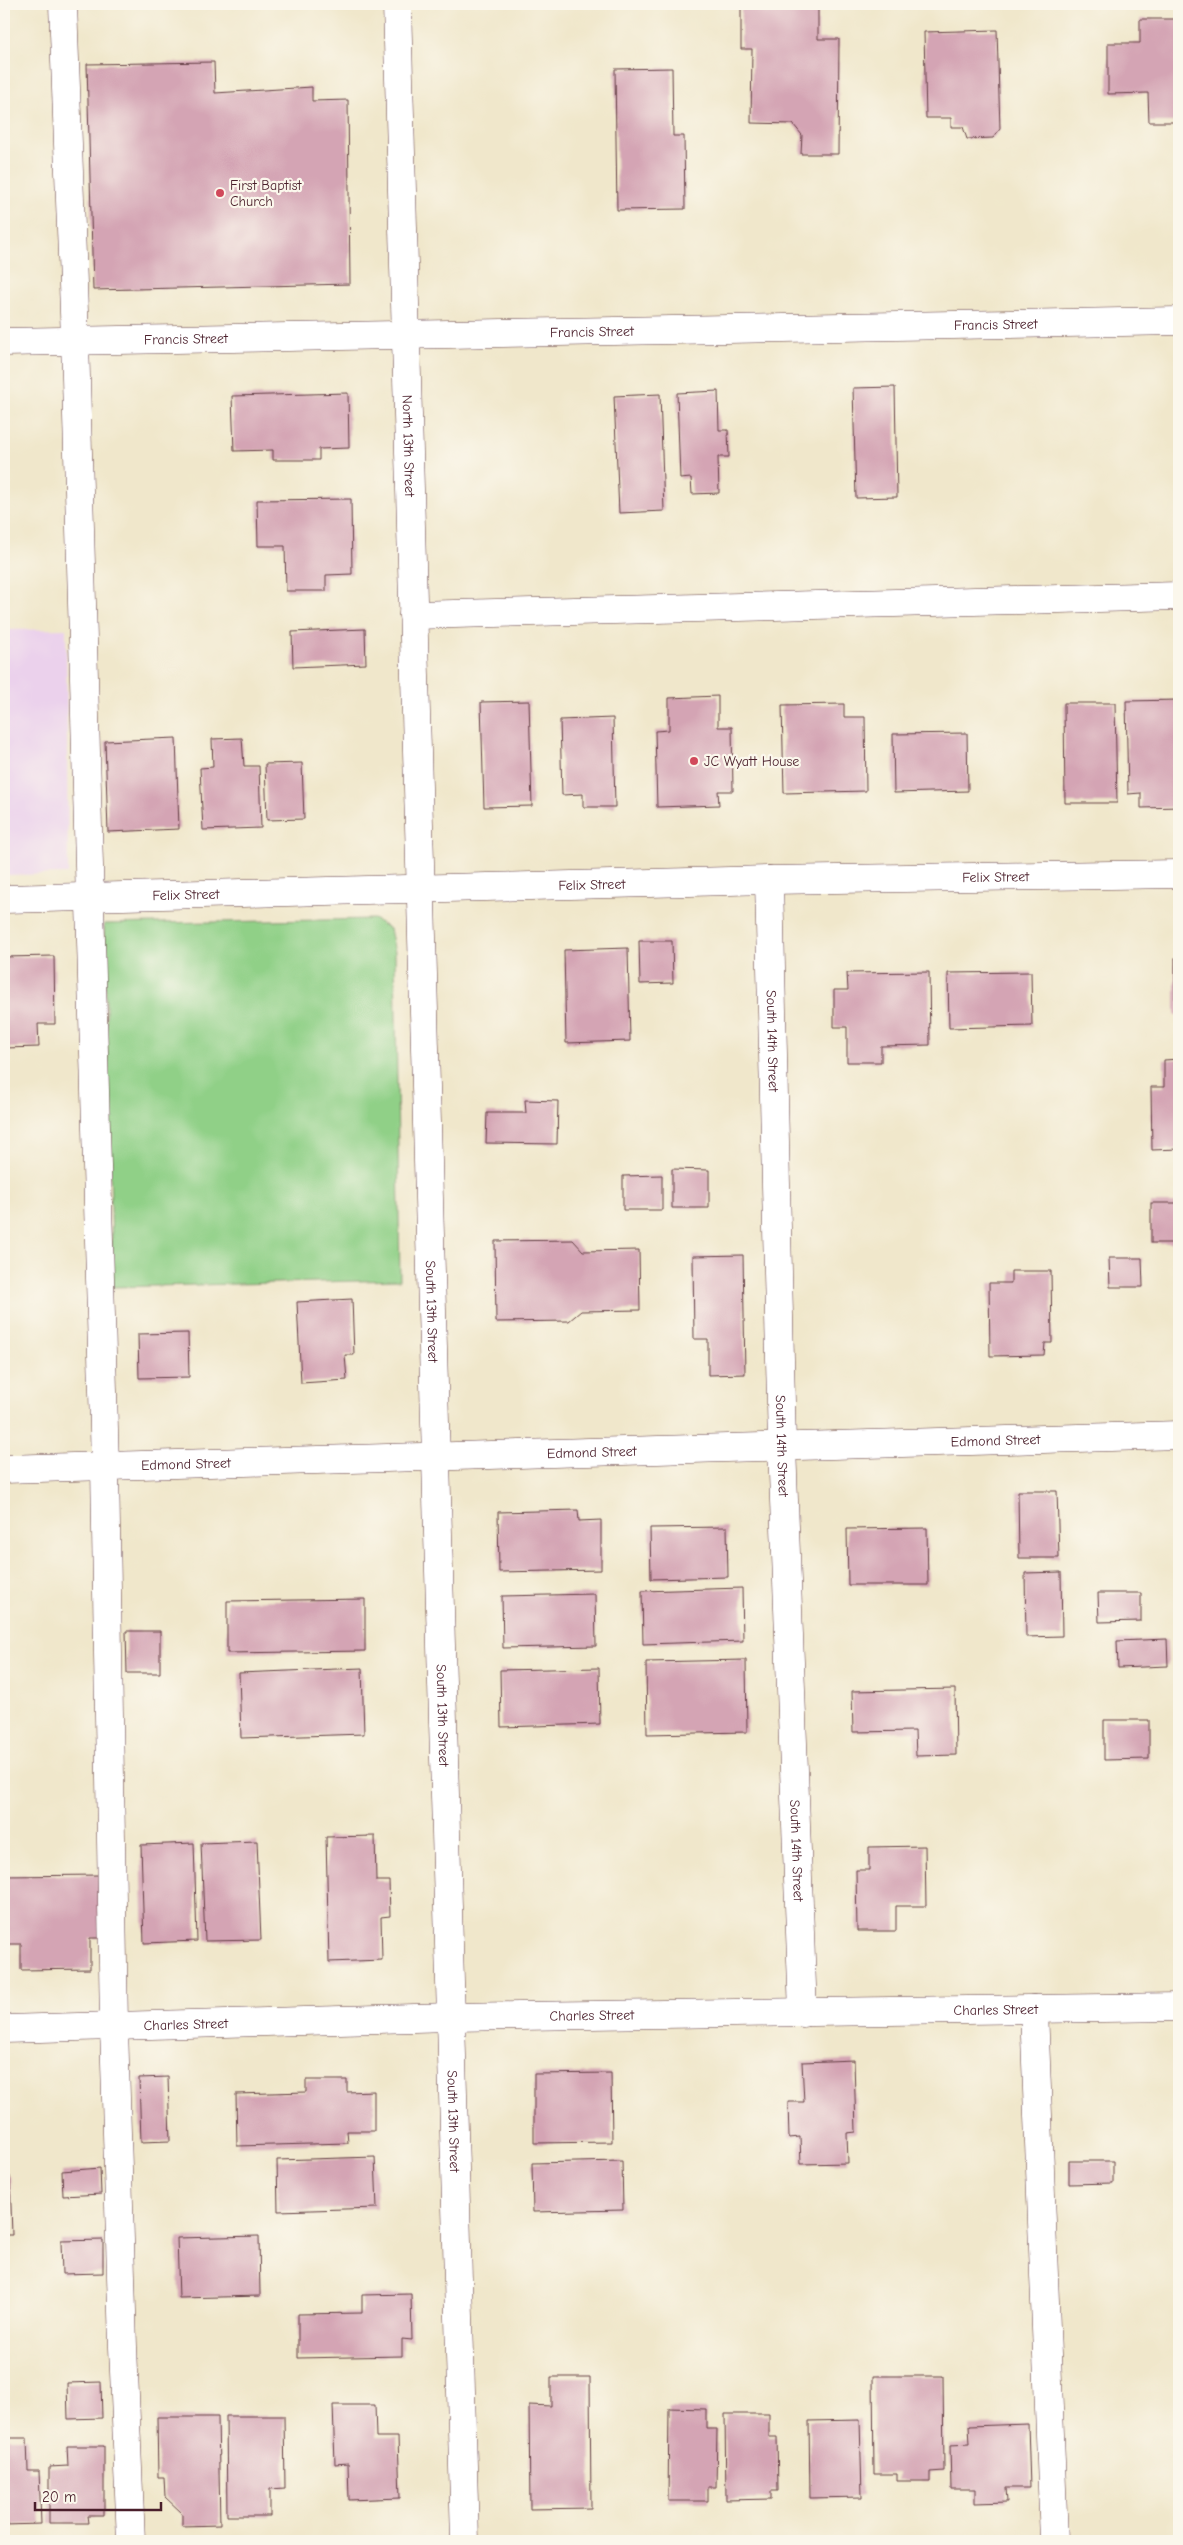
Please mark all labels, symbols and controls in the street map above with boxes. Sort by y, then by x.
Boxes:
place label: First Baptist Church [230,177,303,210]
marker: First Baptist Church [214,187,226,199]
street label: Francis Street [954,315,1039,334]
street label: Francis Street [550,322,635,341]
street label: Francis Street [144,329,229,348]
street label: North 13th Street [399,394,419,498]
place label: JC Wyatt House [704,753,799,770]
marker: JC Wyatt House [688,755,700,767]
street label: Felix Street [962,868,1030,886]
street label: Felix Street [558,875,626,894]
street label: Felix Street [152,885,221,904]
street label: South 14th Street [763,990,782,1093]
street label: South 13th Street [422,1260,442,1364]
street label: South 14th Street [772,1395,792,1498]
street label: Edmond Street [950,1430,1042,1450]
street label: Edmond Street [547,1442,638,1462]
street label: Edmond Street [141,1454,232,1474]
street label: South 13th Street [433,1664,453,1768]
street label: South 14th Street [787,1799,807,1903]
street label: Charles Street [953,2000,1039,2019]
street label: Charles Street [549,2006,635,2024]
street label: Charles Street [143,2014,229,2034]
street label: South 13th Street [444,2070,464,2174]
scale bar [35,2480,161,2512]
text: 20 m [42,2488,76,2506]

